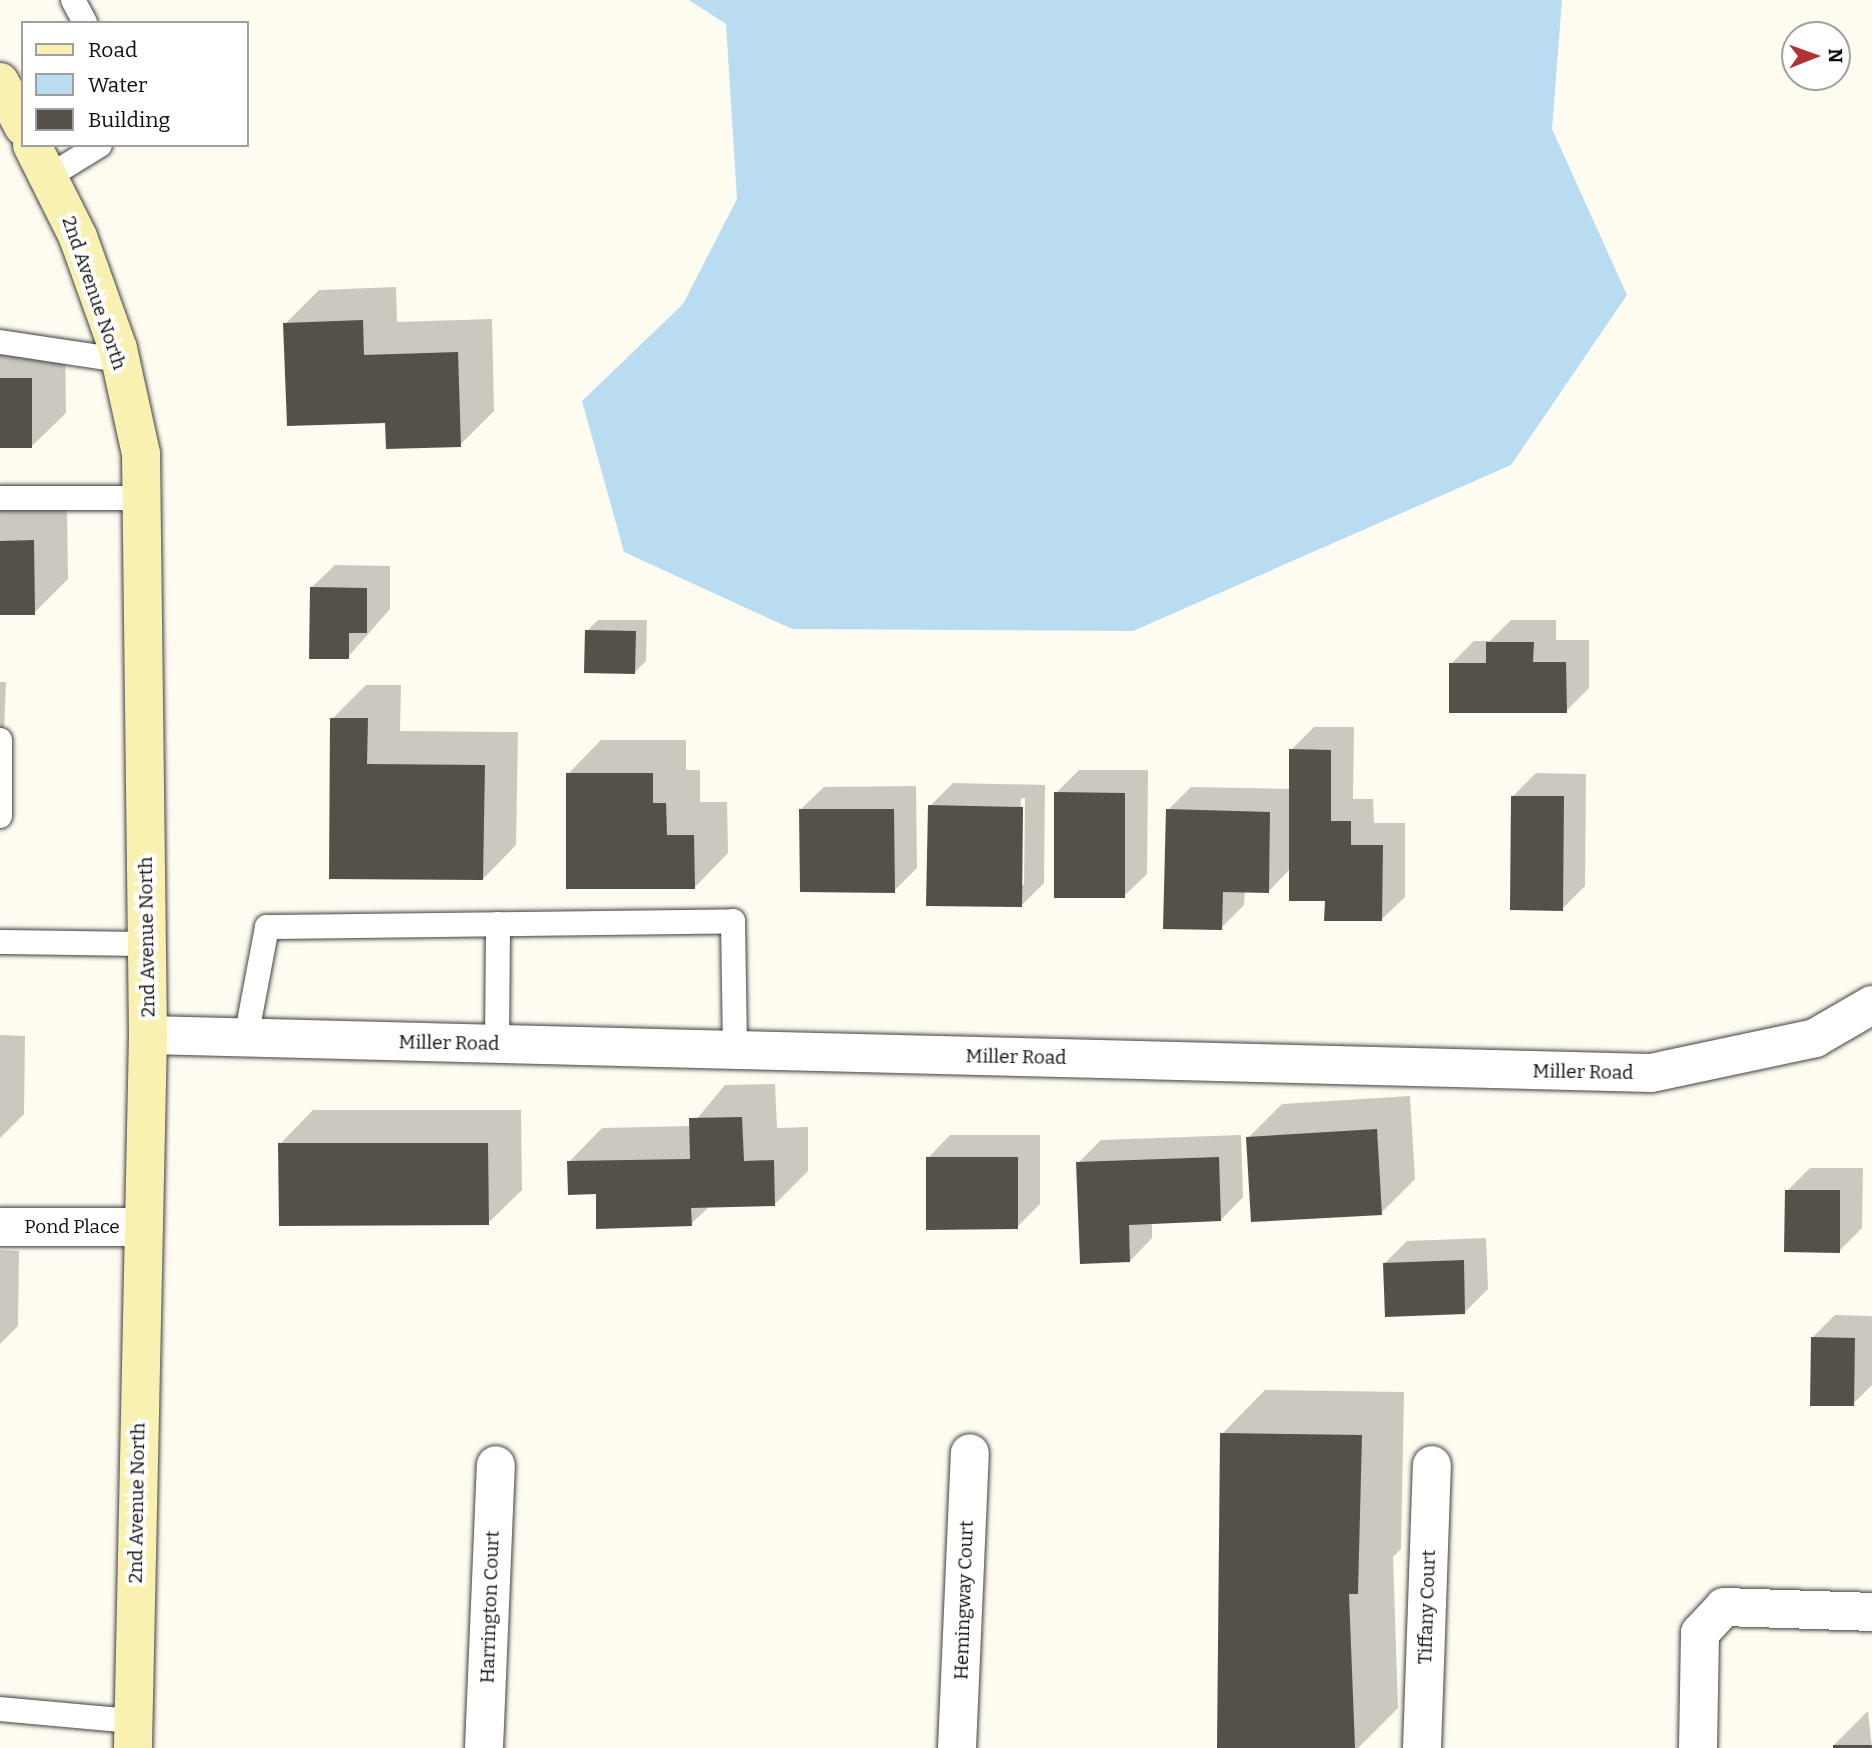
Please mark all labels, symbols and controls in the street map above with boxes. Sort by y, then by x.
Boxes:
legend [21,21,248,147]
north arrow [1781,21,1851,91]
text: Road [88,37,137,63]
text: N [1824,48,1847,63]
text: Water [88,72,147,98]
text: Building [88,107,170,133]
street label: 2nd Avenue North [57,213,131,373]
street label: 2nd Avenue North [134,857,160,1017]
street label: Miller Road [398,1031,500,1055]
street label: Miller Road [965,1045,1067,1069]
street label: Miller Road [1532,1060,1634,1084]
street label: Pond Place [24,1216,120,1238]
street label: 2nd Avenue North [124,1423,150,1583]
street label: Hemingway Court [950,1520,978,1680]
street label: Harrington Court [476,1530,504,1684]
street label: Tiffany Court [1414,1549,1440,1665]

